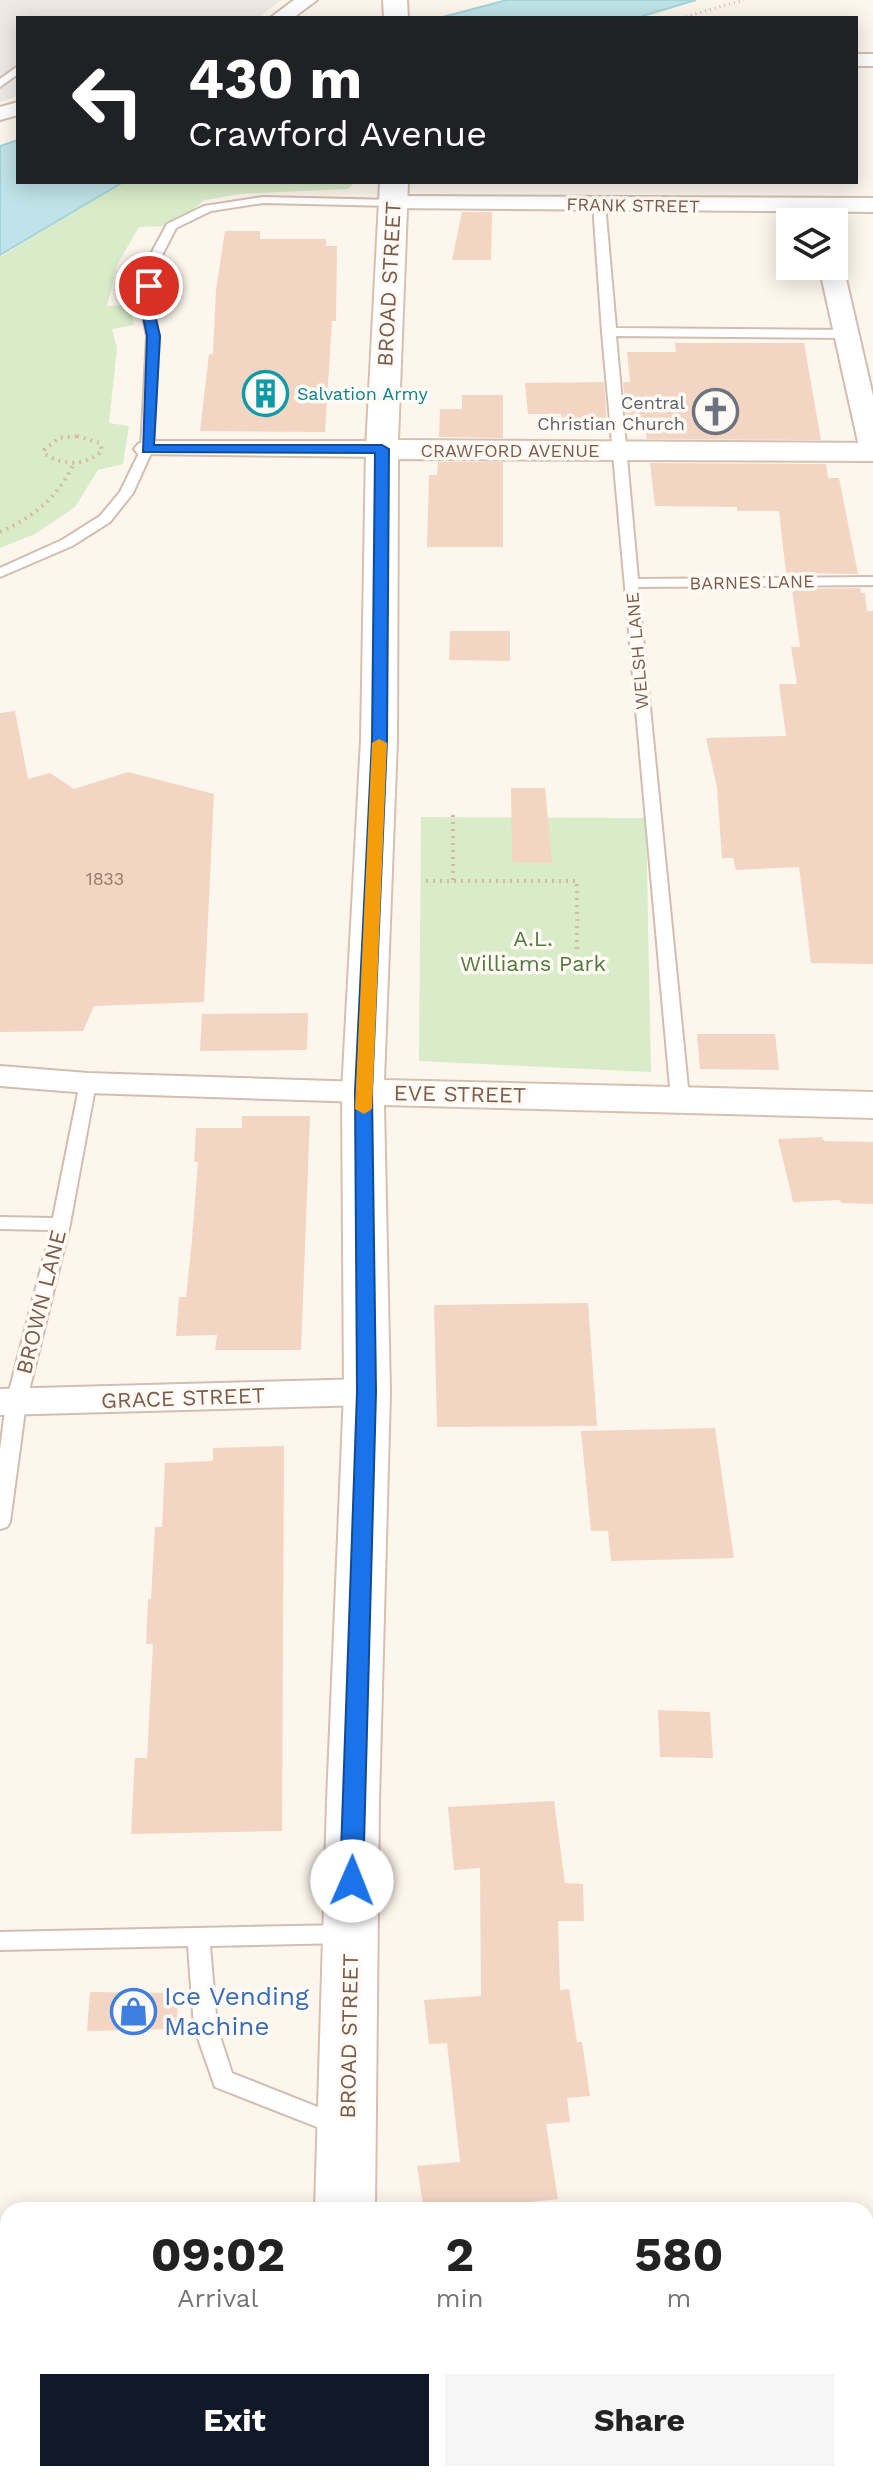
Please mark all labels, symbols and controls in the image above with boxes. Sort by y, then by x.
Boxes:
text: 430 m [188,46,362,112]
icon: left [56,48,160,152]
text: Crawford Avenue [188,113,487,155]
street label: FRANK STREET [566,193,700,217]
street label: BROAD STREET [372,201,406,367]
map controls [776,208,848,280]
button: layers [776,208,848,280]
pin [115,252,183,320]
icon: arrive [127,264,171,308]
building icon: Salvation Army [242,369,290,417]
place label: Salvation Army [297,383,428,404]
church icon: Central Christian Church [692,388,740,436]
place label: Central Christian Church [537,392,685,434]
street label: CRAWFORD AVENUE [421,440,599,461]
street label: BARNES LANE [689,570,815,594]
street label: WELSH LANE [621,591,653,711]
house number: 1833 [86,868,124,889]
park label: A.L. Williams Park [460,926,606,976]
street label: EVE STREET [394,1080,526,1108]
street label: BROWN LANE [11,1227,71,1377]
street label: GRACE STREET [101,1383,265,1413]
position arrow [310,1839,394,1923]
street label: BROAD STREET [335,1953,363,2119]
place label: Ice Vending Machine [164,1981,309,2041]
shop icon: Ice Vending Machine [109,1987,157,2035]
text: 09:02 [151,2226,285,2283]
text: 2 [445,2226,474,2283]
text: 580 [634,2226,723,2283]
text: Arrival [177,2283,259,2313]
text: min [436,2283,484,2313]
text: m [666,2283,691,2313]
button: Exit [40,2374,429,2466]
button: Share [445,2374,834,2466]

